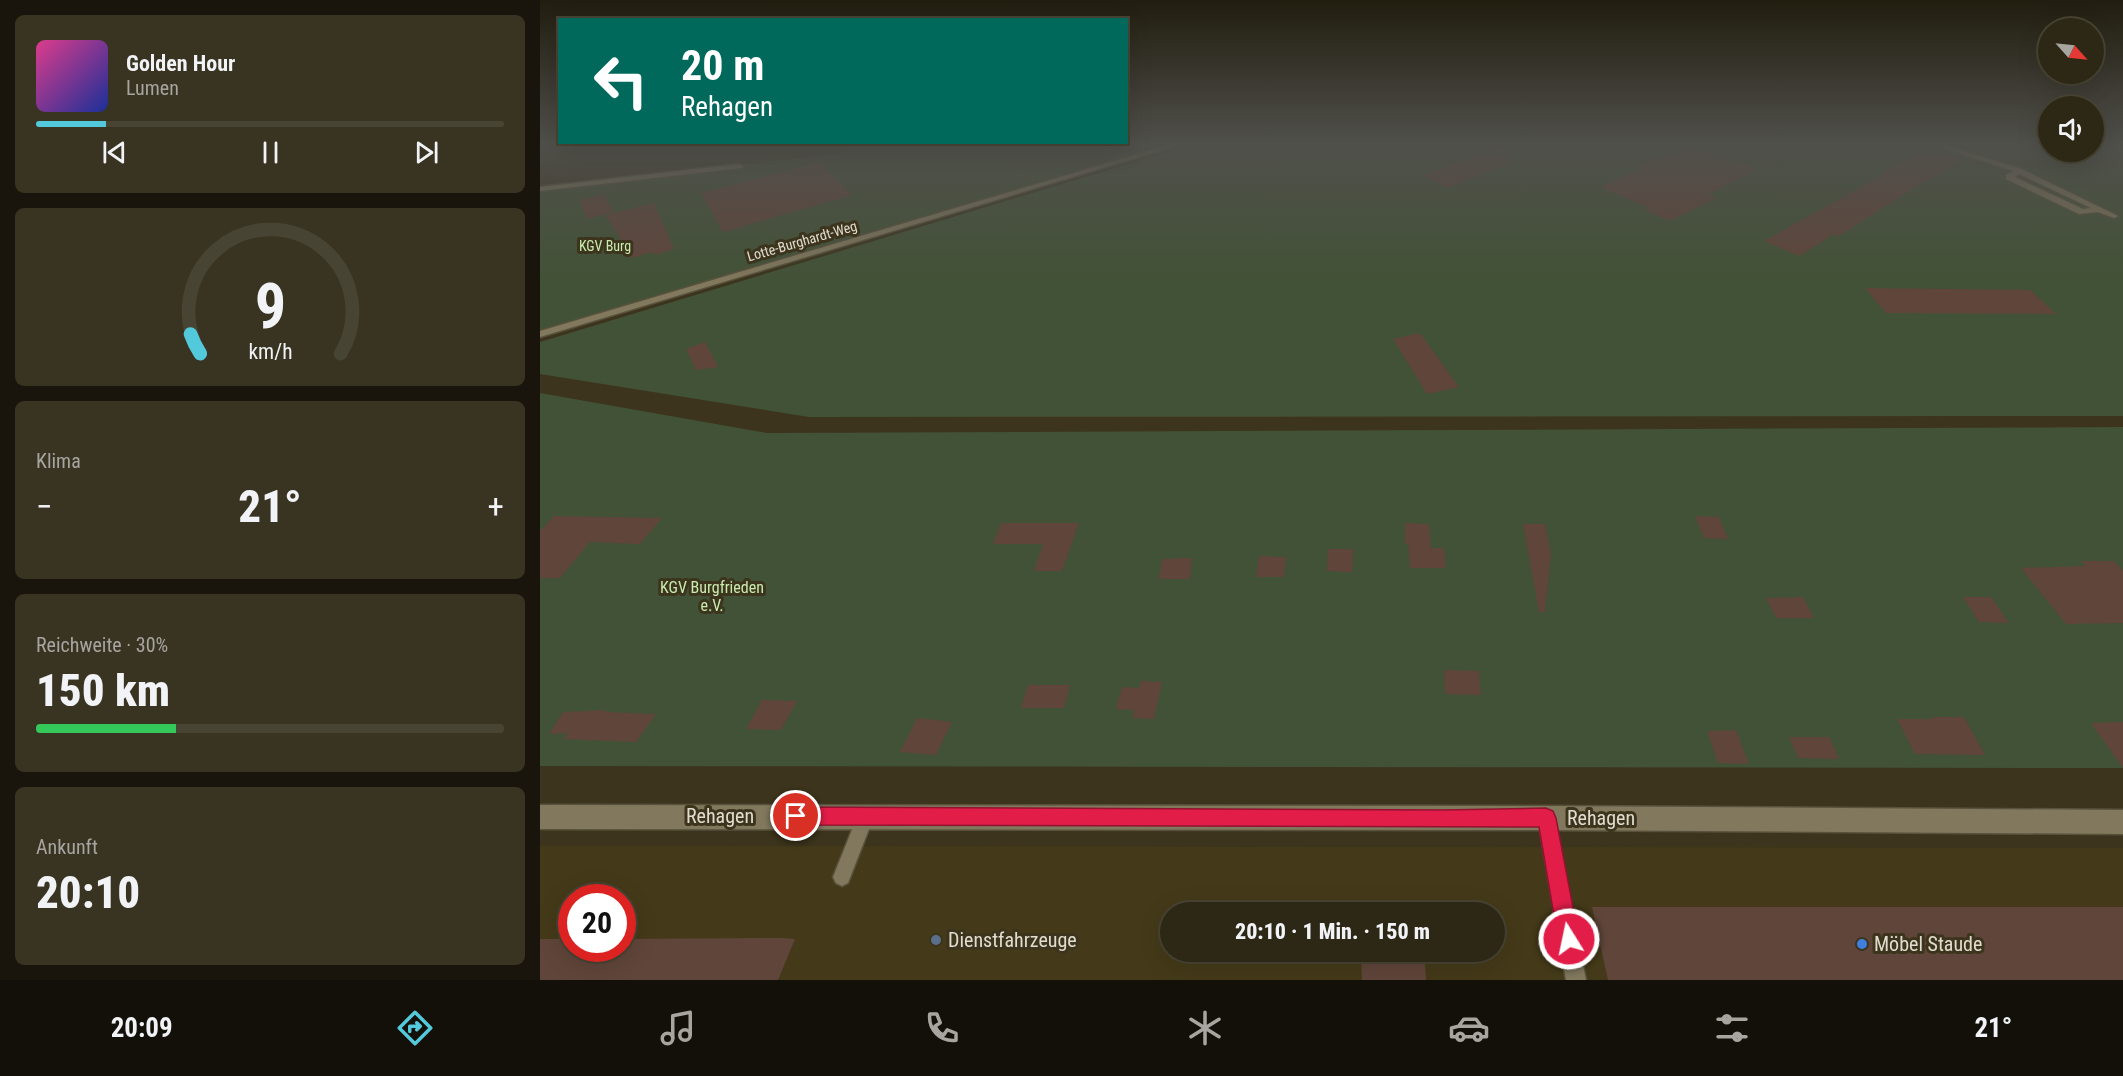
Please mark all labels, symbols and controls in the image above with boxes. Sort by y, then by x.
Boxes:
north arrow [2038,18,2104,84]
map controls [2038,18,2104,162]
text: 20 m [681,41,764,90]
icon: left [582,42,660,120]
text: Golden Hour [126,51,235,76]
text: Lumen [126,76,179,100]
text: Rehagen [681,91,773,123]
button: sound [2038,96,2104,162]
icon: previous [98,136,131,169]
icon: pause [254,136,287,169]
icon: next [410,136,443,169]
street label: Lotte-Burghardt-Weg [745,218,859,264]
park label: KGV Burg [579,238,631,254]
text: 9 [254,270,286,343]
text: km/h [248,339,292,364]
text: Klima [36,449,81,473]
text: 21° [238,480,302,533]
text: − [36,487,53,526]
text: + [488,487,504,526]
park label: KGV Burgfrieden e.V. [660,578,764,615]
text: Reichweite · 30% [36,633,168,657]
text: 150 km [36,664,170,717]
pin [770,790,821,841]
icon: arrive [779,799,812,832]
street label: Rehagen [686,804,754,828]
street label: Rehagen [1567,806,1635,830]
text: Ankunft [36,835,98,859]
text: 20:10 [36,866,140,919]
speed limit sign: 20 [558,884,636,962]
position arrow [1537,907,1601,971]
text: 20:10 · 1 Min. · 150 m [1235,919,1430,944]
place label: Dienstfahrzeuge [948,928,1077,952]
place label: Möbel Staude [1874,932,1982,956]
marker: Dienstfahrzeuge [929,933,943,947]
marker: Möbel Staude [1855,937,1869,951]
icon: directions [394,1007,436,1049]
icon: music [657,1007,699,1049]
icon: phone [921,1007,963,1049]
icon: climate [1184,1007,1226,1049]
icon: car [1448,1007,1490,1049]
icon: filters [1711,1007,1753,1049]
text: 20:09 [111,1012,173,1044]
text: 21° [1974,1012,2012,1044]

